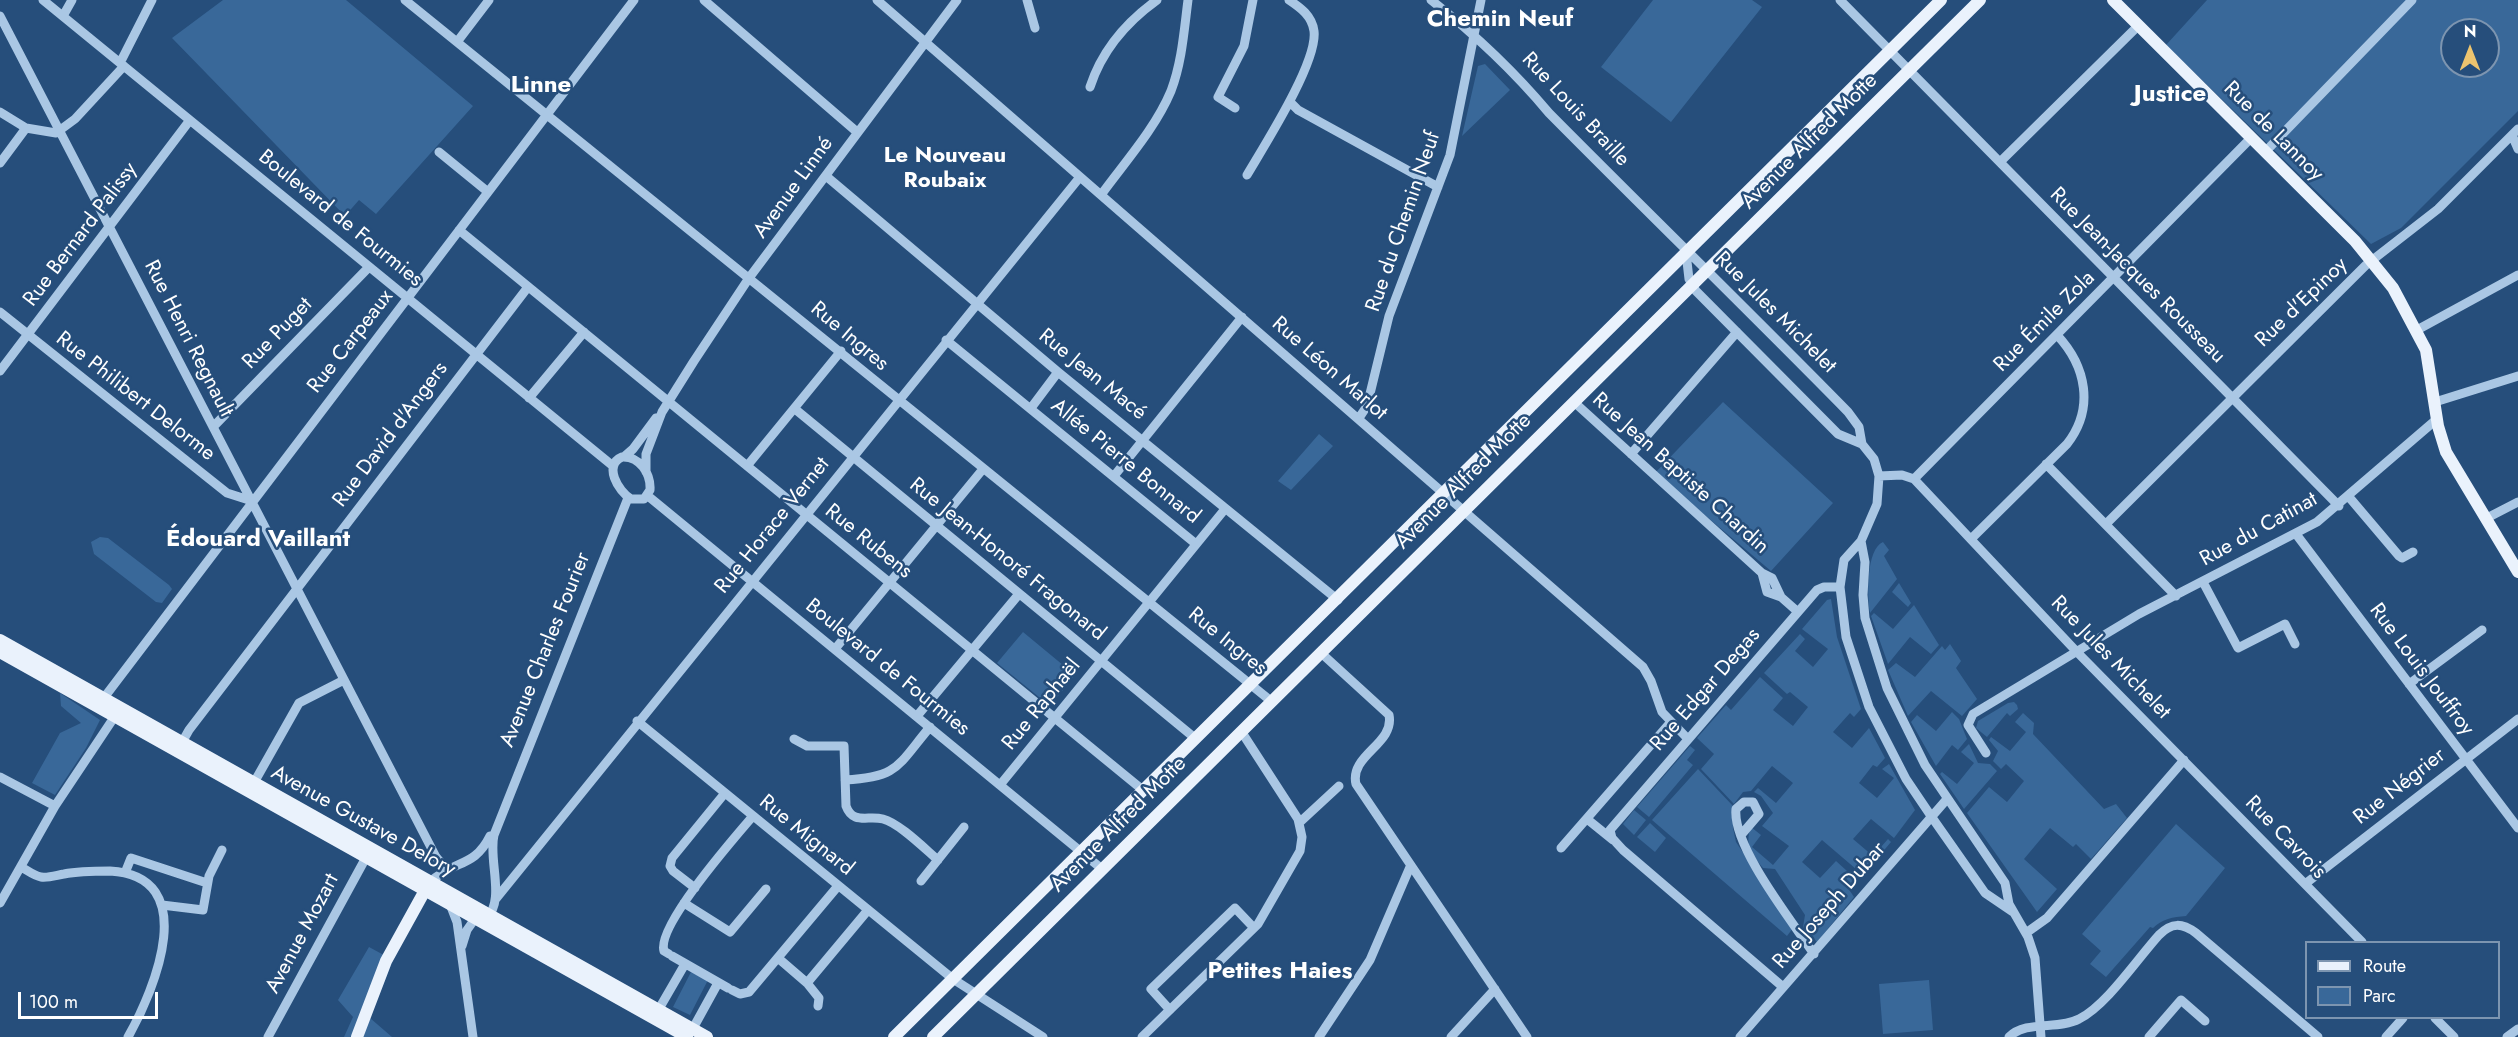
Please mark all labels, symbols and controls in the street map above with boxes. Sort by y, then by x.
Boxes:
district label: Chemin Neuf [1427,6,1573,34]
north arrow [2440,18,2500,78]
text: N [2464,20,2476,43]
street label: Rue Louis Braille [1516,48,1634,172]
street label: Avenue Alfred Motte [1737,69,1883,215]
district label: Linne [511,72,571,100]
street label: Rue de Lannoy [2218,77,2328,187]
district label: Justice [2134,81,2206,109]
street label: Rue du Chemin Neuf [1361,129,1447,315]
street label: Avenue Linné [749,132,839,244]
district label: Le Nouveau Roubaix [884,144,1006,196]
street label: Boulevard de Fourmies [253,145,427,293]
street label: Rue Bernard Palissy [19,158,143,312]
street label: Rue Jean-Jacques Rousseau [2044,183,2230,369]
street label: Rue Jules Michelet [1709,247,1841,379]
street label: Rue d'Epinoy [2251,253,2353,353]
street label: Rue Henri Regnault [138,257,238,421]
street label: Rue Émile Zola [1989,266,2101,378]
street label: Rue Carpeaux [303,285,399,399]
street label: Rue Puget [238,293,318,375]
street label: Rue Ingres [805,297,893,377]
street label: Rue Léon Marlot [1266,312,1392,426]
street label: Rue Jean Macé [1033,324,1151,426]
street label: Rue Philibert Delorme [50,327,220,467]
street label: Rue David d'Angers [328,357,454,513]
street label: Rue Jean Baptiste Chardin [1586,388,1774,560]
street label: Allée Pierre Bonnard [1045,394,1205,530]
street label: Avenue Alfred Motte [1391,409,1537,555]
street label: Rue Horace Vernet [710,453,836,599]
street label: Rue Jean-Honoré Fragonard [904,473,1110,647]
street label: Rue du Catinat [2196,487,2322,573]
street label: Rue Rubens [819,499,917,585]
district label: Édouard Vaillant [166,526,350,554]
street label: Avenue Charles Fourier [495,549,597,751]
street label: Rue Jules Michelet [2045,591,2175,725]
street label: Boulevard de Fourmies [800,594,974,742]
street label: Rue Louis Jouffroy [2363,599,2479,741]
street label: Rue Ingres [1182,603,1272,681]
street label: Rue Edgar Degas [1646,623,1766,757]
street label: Rue Raphaël [997,654,1087,756]
street label: Rue Négrier [2349,743,2451,831]
street label: Avenue Alfred Motte [1046,752,1192,898]
street label: Avenue Gustave Delory [266,761,460,883]
street label: Rue Mignard [754,790,858,882]
street label: Rue Cavrois [2239,791,2331,885]
street label: Rue Joseph Dubar [1768,838,1892,974]
street label: Avenue Mozart [261,870,345,998]
legend [2305,941,2500,1019]
text: Route [2363,953,2406,979]
district label: Petites Haies [1208,958,1352,986]
scale bar [21,980,160,1018]
text: Parc [2363,983,2396,1009]
text: 100 m [29,989,78,1015]

